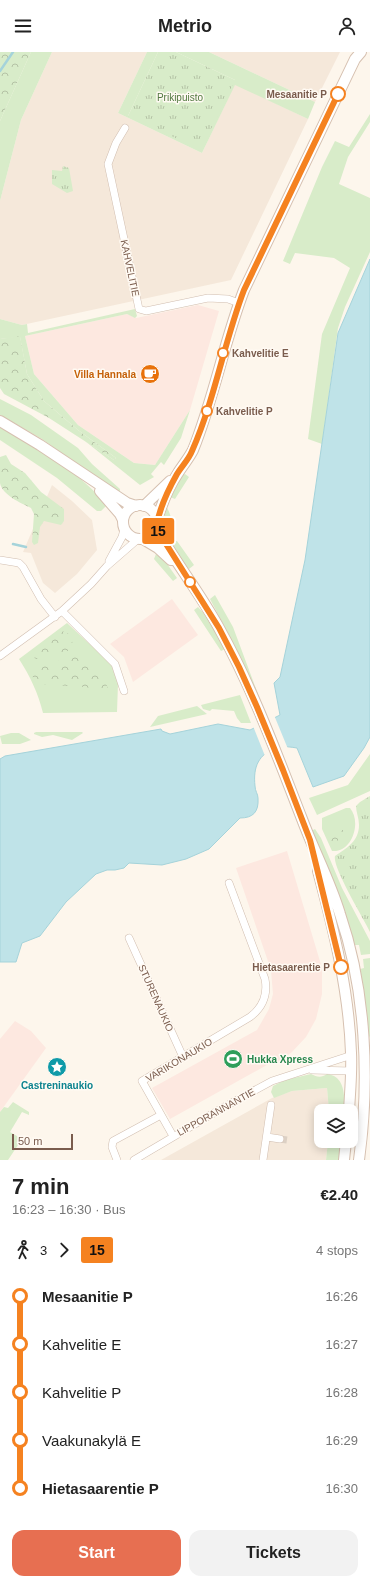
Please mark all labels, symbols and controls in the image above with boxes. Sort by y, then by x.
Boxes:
icon: menu [12,15,34,37]
icon: person [336,15,358,37]
text: Metrio [158,16,212,36]
marker: Mesaanitie P [330,86,346,102]
place label: Mesaanitie P [266,89,327,100]
park label: Prikipuisto [157,92,203,103]
street label: KAHVELITIE [119,239,141,298]
marker: Kahvelitie E [217,347,229,359]
place label: Kahvelitie E [232,348,289,359]
cafe icon: Villa Hannala [139,363,161,385]
place label: Villa Hannala [74,369,136,380]
marker: Kahvelitie P [201,405,213,417]
place label: Kahvelitie P [216,406,273,417]
line badge: 15 [140,518,176,544]
text: 15 [150,523,166,539]
unlabelled marker [184,576,196,588]
marker: Hietasaarentie P [333,959,349,975]
place label: Hietasaarentie P [252,962,330,973]
street label: STURENAUKIO [136,963,176,1033]
street label: VARIKONAUKIO [144,1036,214,1084]
sports icon: Hukka Xpress [222,1048,244,1070]
place label: Hukka Xpress [247,1054,314,1065]
place icon: Castreninaukio [46,1056,68,1078]
place label: Castreninaukio [21,1080,93,1091]
street label: LIPPORANNANTIE [175,1086,257,1138]
map controls [314,1104,358,1148]
button: layers [314,1104,358,1148]
scale bar [12,1132,73,1151]
text: 50 m [18,1135,42,1147]
text: 7 min [12,1174,69,1199]
text: €2.40 [320,1186,358,1203]
text: 16:23 – 16:30 · Bus [12,1202,125,1217]
icon: walk [12,1239,34,1261]
icon: forward [53,1239,75,1261]
text: 15 [89,1242,105,1258]
text: 3 [40,1243,47,1258]
text: 4 stops [316,1243,358,1258]
text: Mesaanitie P [42,1288,133,1305]
text: 16:26 [325,1289,358,1304]
text: Kahvelitie E [42,1336,121,1353]
text: 16:27 [325,1337,358,1352]
text: Kahvelitie P [42,1384,121,1401]
text: 16:28 [325,1385,358,1400]
text: Vaakunakylä E [42,1432,141,1449]
text: 16:29 [325,1433,358,1448]
text: Hietasaarentie P [42,1480,159,1497]
text: 16:30 [325,1481,358,1496]
button: Start [12,1530,181,1576]
button: Tickets [189,1530,358,1576]

